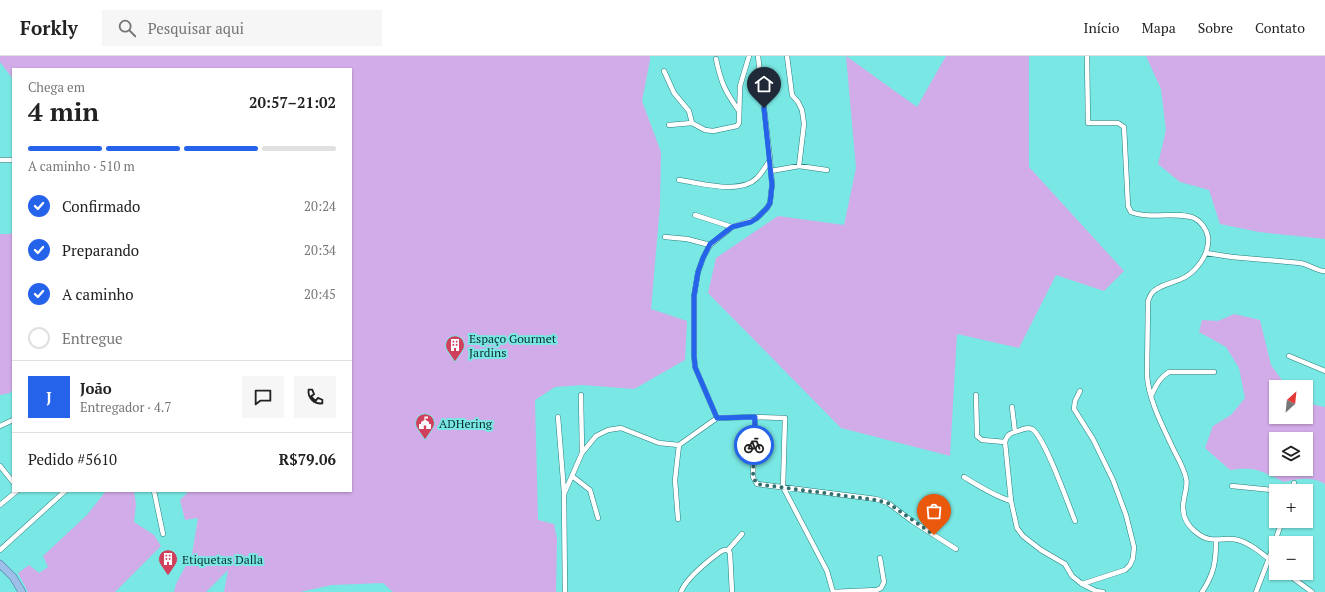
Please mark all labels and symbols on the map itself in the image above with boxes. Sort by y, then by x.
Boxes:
pin [747,67,781,108]
place label: Espaço Gourmet Jardins [469,331,557,360]
building icon: Espaço Gourmet Jardins [444,334,466,362]
north arrow [1269,380,1313,424]
public building icon: ADHering [414,412,436,440]
place label: ADHering [439,416,493,431]
courier [734,425,774,465]
pin [917,494,951,535]
building icon: Etiquetas Dalla [157,548,179,576]
place label: Etiquetas Dalla [182,552,263,567]

